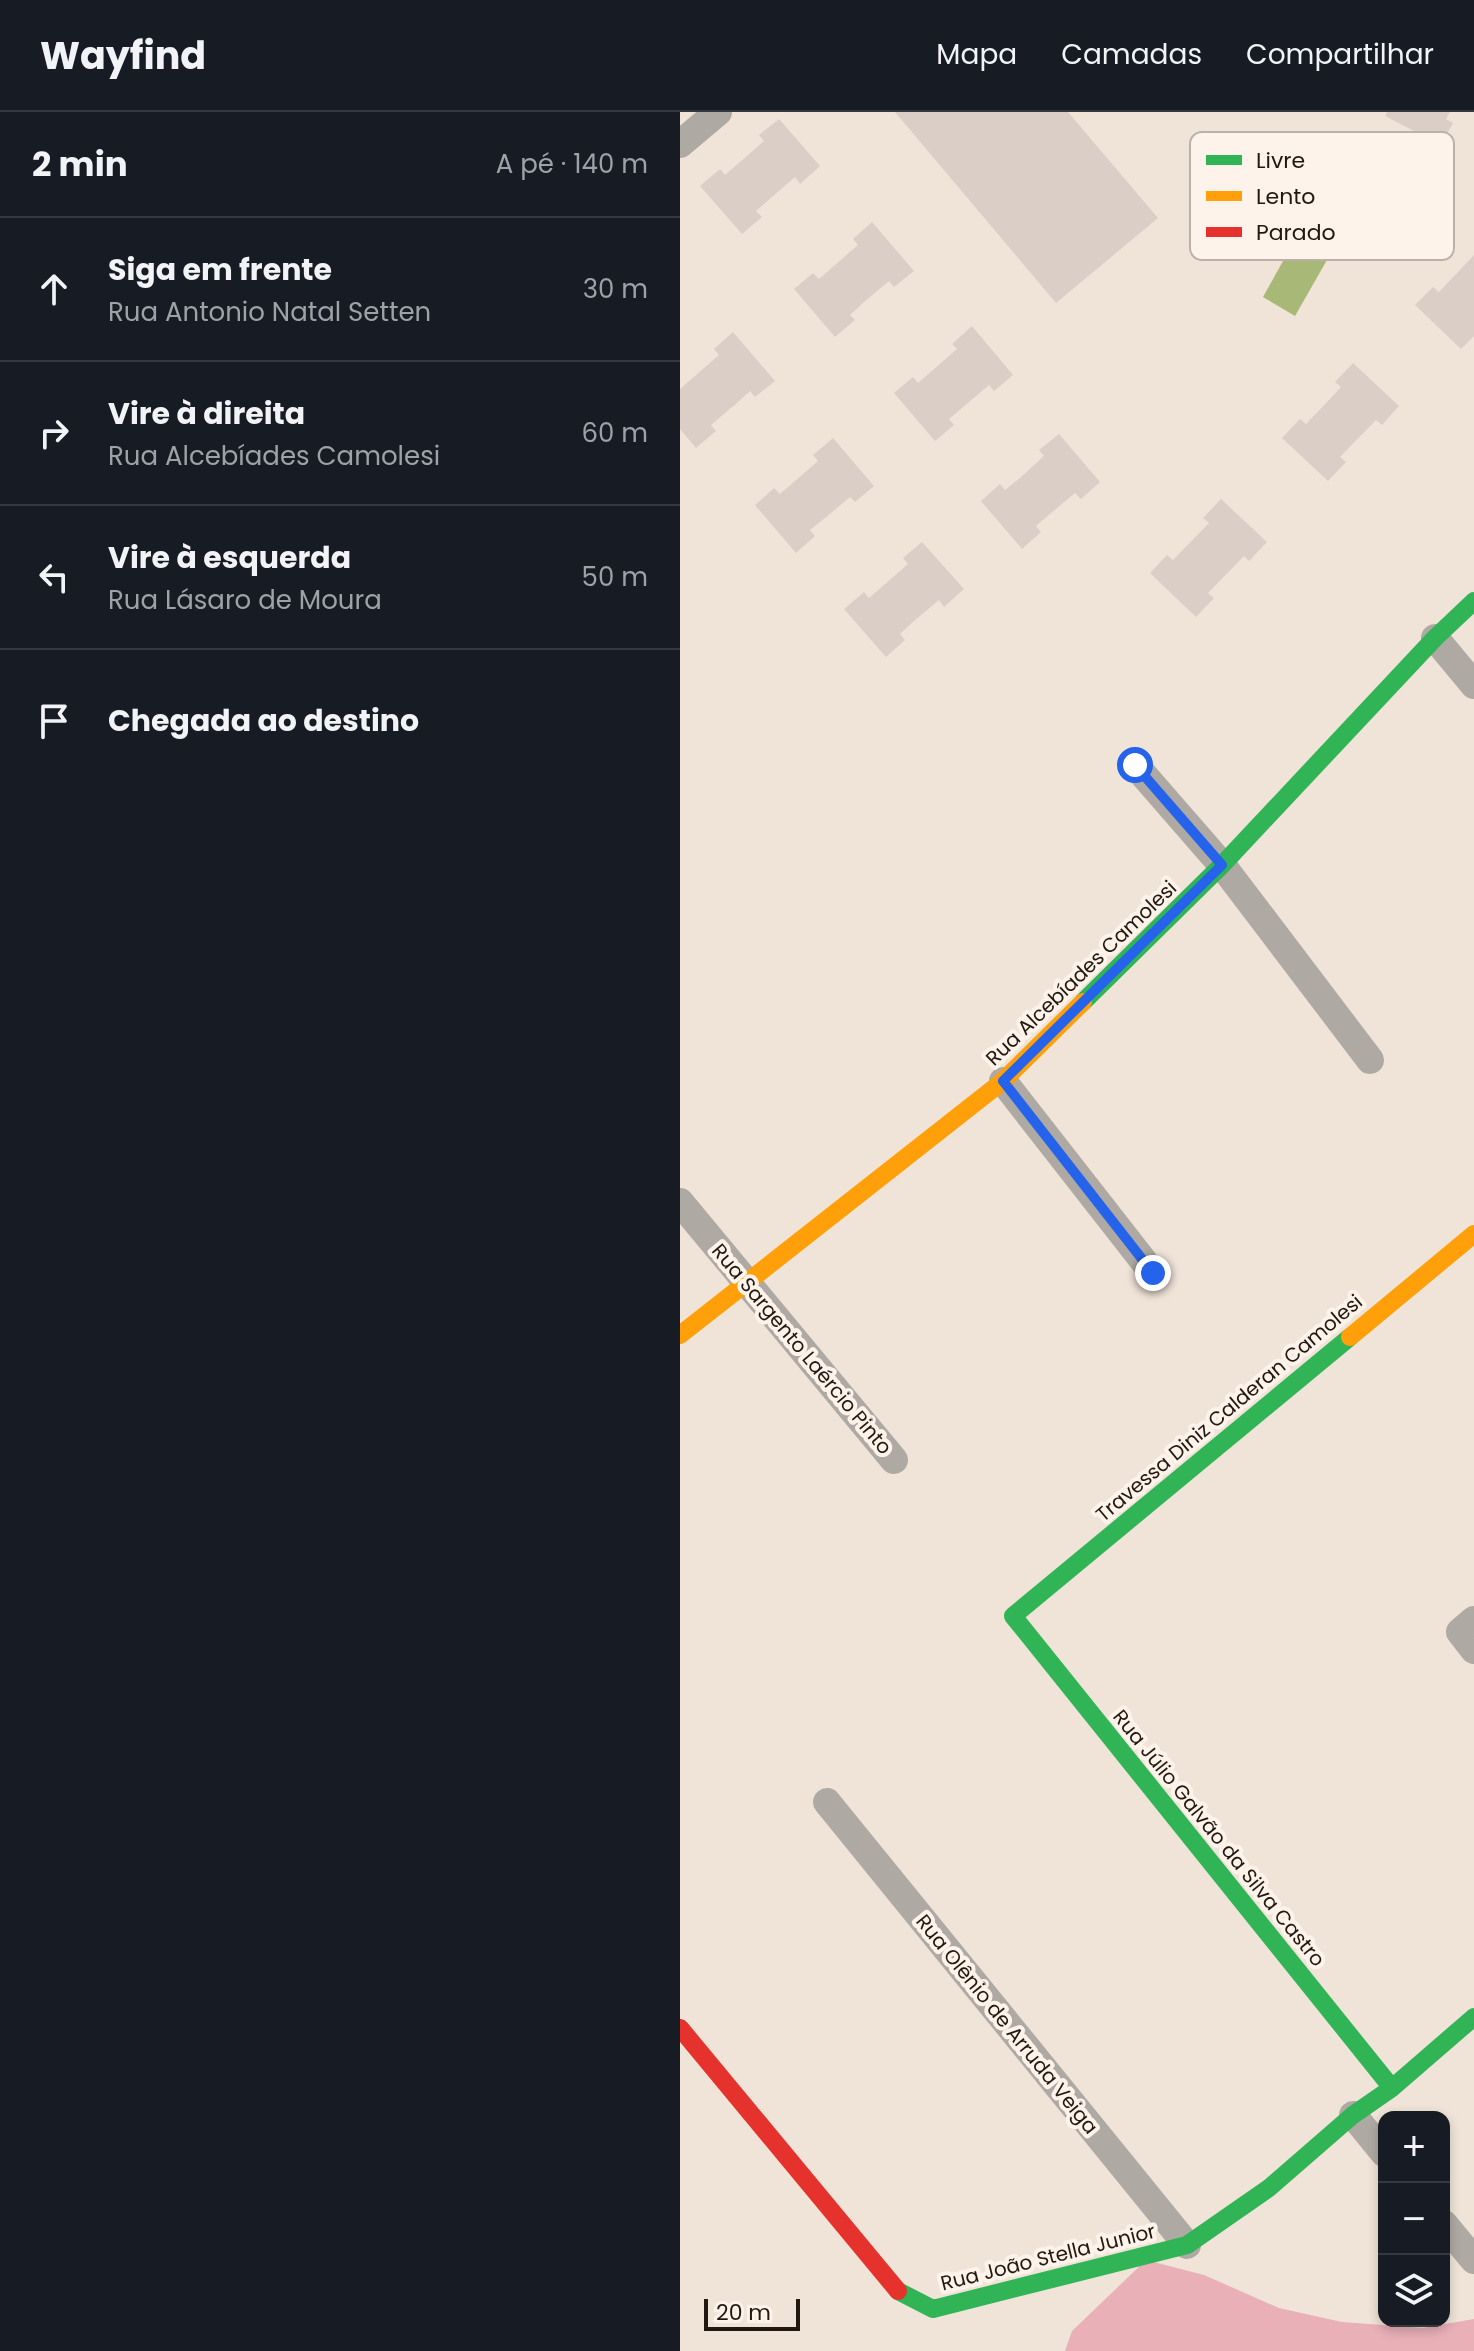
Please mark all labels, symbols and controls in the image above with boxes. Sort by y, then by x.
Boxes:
text: Wayfind [40,29,206,82]
text: Mapa [936,35,1017,74]
text: Camadas [1061,35,1202,74]
text: Compartilhar [1246,35,1434,74]
legend [1190,132,1454,260]
text: 2 min [32,140,128,188]
text: Livre [1256,145,1305,176]
text: A pé · 140 m [496,146,648,182]
text: Lento [1256,181,1315,212]
text: Parado [1256,217,1336,248]
text: Siga em frente [108,248,332,291]
icon: ahead [32,267,76,311]
text: 30 m [583,271,648,307]
text: Rua Antonio Natal Setten [108,294,431,330]
text: Vire à direita [108,392,305,435]
icon: right [32,411,76,455]
text: 60 m [581,415,648,451]
text: Rua Alcebíades Camolesi [108,438,440,474]
text: Vire à esquerda [108,536,351,579]
icon: left [32,555,76,599]
text: 50 m [582,559,648,595]
text: Rua Lásaro de Moura [108,582,382,618]
icon: arrive [32,699,76,743]
text: Chegada ao destino [108,699,419,742]
route start [1117,747,1153,783]
street label: Rua Alcebíades Camolesi [979,874,1183,1072]
street label: Rua Sargento Laércio Pinto [705,1238,899,1460]
route end [1135,1255,1171,1291]
street label: Travessa Diniz Calderan Camolesi [1090,1288,1368,1528]
street label: Rua Júlio Galvão da Silva Castro [1106,1704,1332,1972]
street label: Rua Olênio de Arruda Veiga [909,1908,1105,2140]
map controls [1378,2111,1450,2327]
button: + [1378,2111,1450,2183]
button: − [1378,2183,1450,2255]
street label: Rua João Stella Junior [938,2217,1158,2297]
button: layers [1378,2255,1450,2327]
scale bar [704,2295,800,2331]
text: 20 m [716,2297,771,2328]

